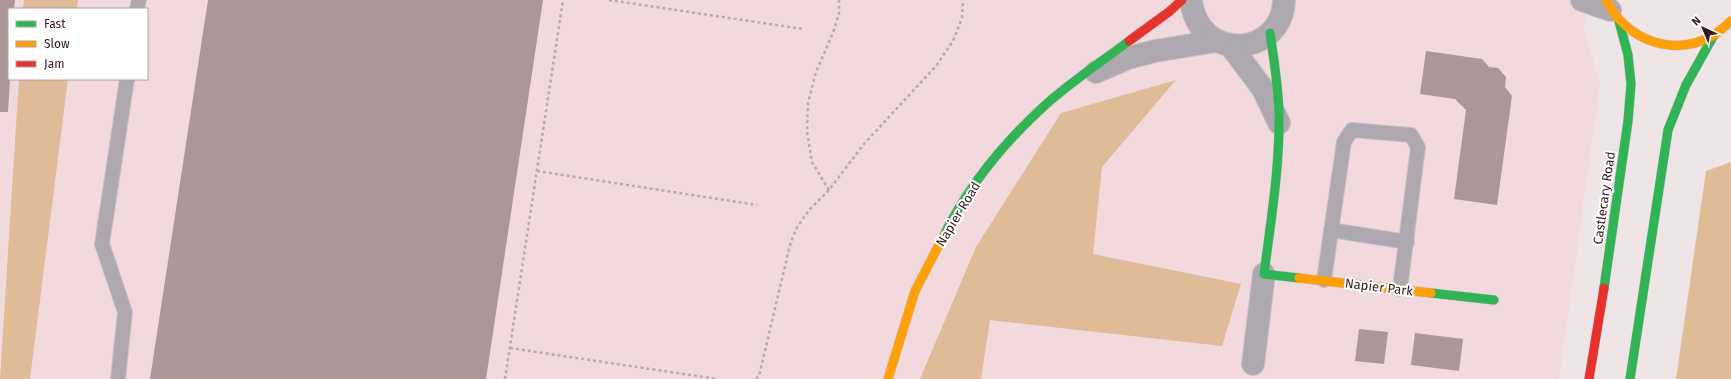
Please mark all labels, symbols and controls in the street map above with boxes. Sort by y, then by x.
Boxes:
legend [8,8,148,80]
north arrow [1683,8,1723,48]
text: N [1689,14,1704,28]
text: Fast [44,17,66,31]
text: Slow [44,37,70,51]
text: Jam [44,57,64,71]
street label: Castlecary Road [1590,151,1618,245]
street label: Napier Road [933,179,983,249]
street label: Napier Park [1344,275,1414,299]

